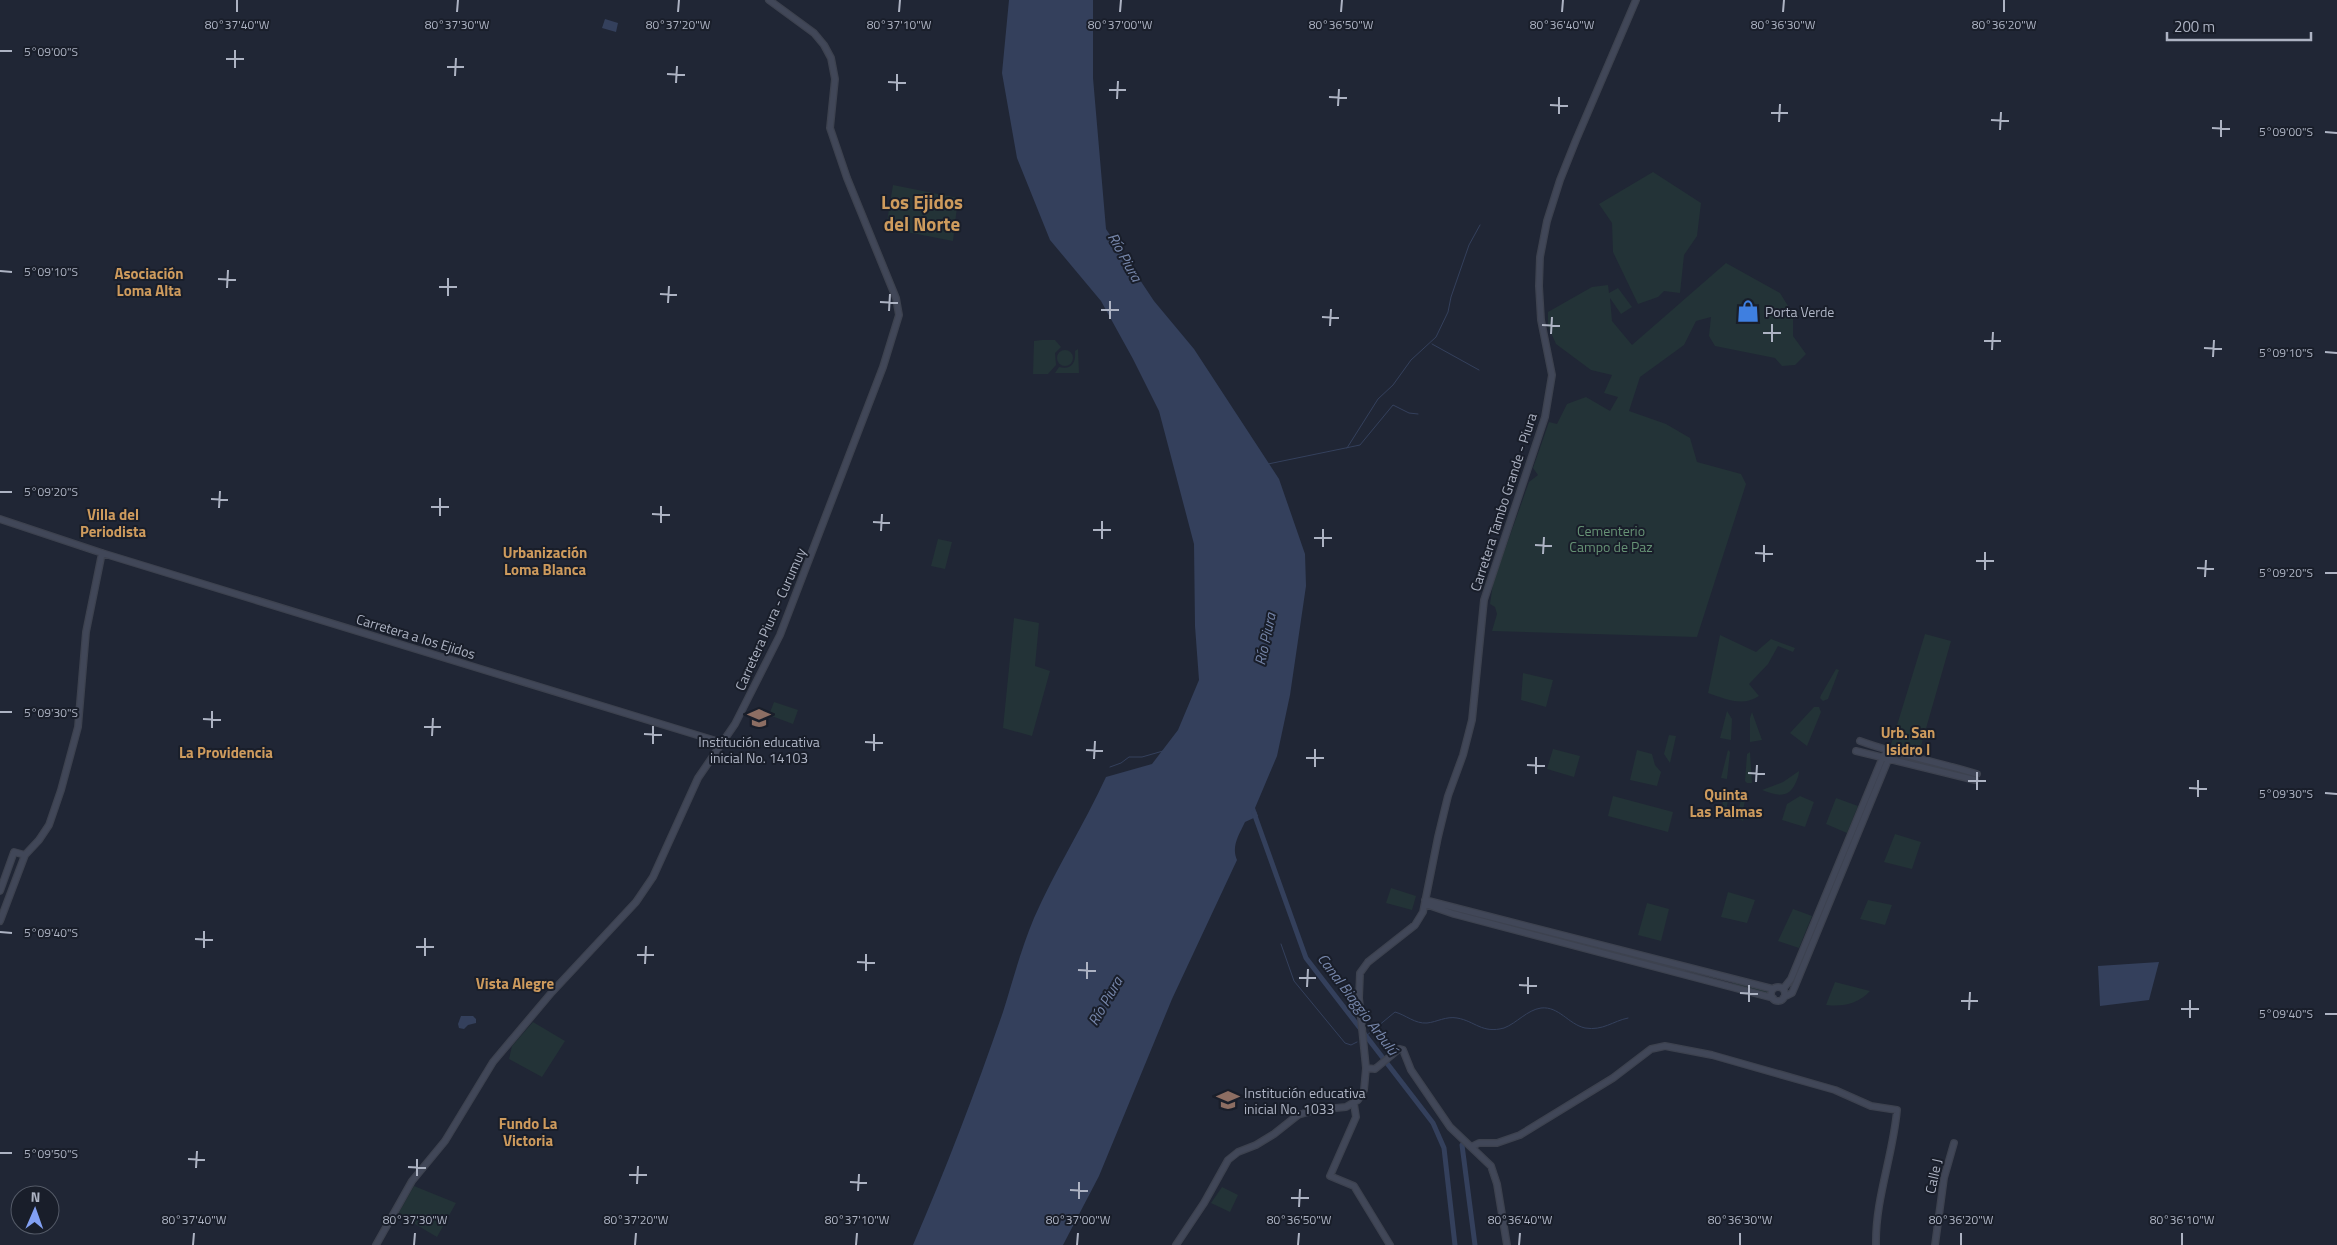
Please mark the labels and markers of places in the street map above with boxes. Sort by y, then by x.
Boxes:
shop icon: Porta Verde [1735,298,1761,324]
place label: Porta Verde [1765,301,1834,322]
school or university icon: Institución educativa inicial No. 14103 [746,705,772,731]
place label: Institución educativa inicial No. 14103 [698,731,820,768]
place label: Institución educativa inicial No. 1033 [1244,1082,1366,1119]
school or university icon: Institución educativa inicial No. 1033 [1215,1087,1241,1113]

